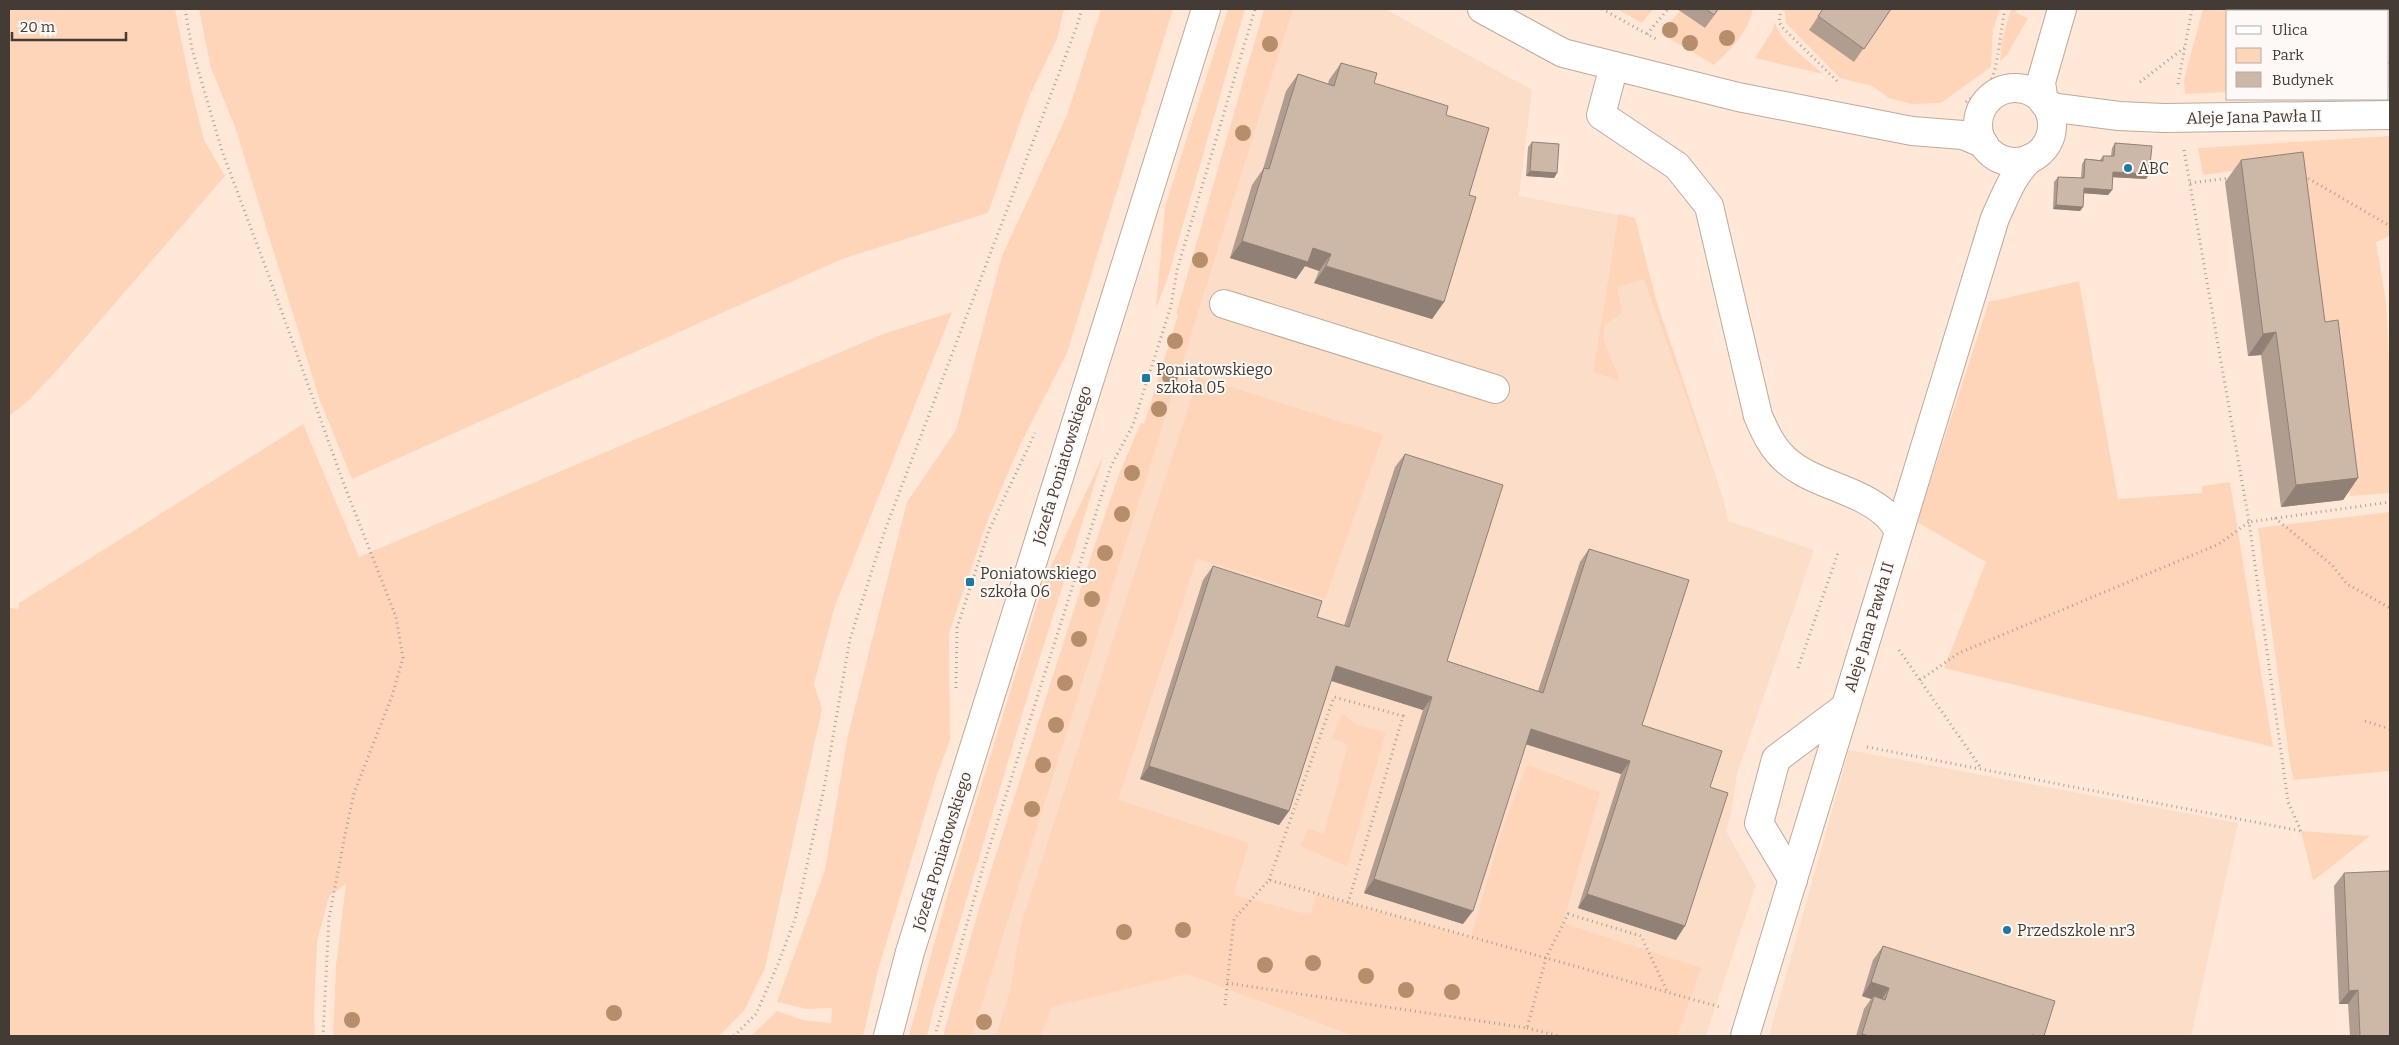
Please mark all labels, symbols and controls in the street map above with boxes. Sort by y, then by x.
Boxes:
scale bar [12,10,126,42]
legend [2226,10,2389,100]
text: 20 m [20,18,56,36]
text: Ulica [2272,21,2308,39]
text: Park [2272,46,2304,64]
text: Budynek [2272,71,2334,89]
street label: Aleje Jana Pawła II [2186,106,2322,128]
place label: ABC [2138,159,2169,178]
marker: ABC [2122,162,2134,174]
place label: Poniatowskiego szkoła 05 [1156,360,1273,397]
marker: Poniatowskiego szkoła 05 [1140,372,1152,384]
street label: Józefa Poniatowskiego [1029,383,1095,548]
street label: Aleje Jana Pawła II [1840,560,1898,694]
place label: Poniatowskiego szkoła 06 [980,564,1097,601]
marker: Poniatowskiego szkoła 06 [964,576,976,588]
street label: Józefa Poniatowskiego [909,769,975,934]
place label: Przedszkole nr3 [2017,921,2135,940]
marker: Przedszkole nr3 [2001,924,2013,936]

